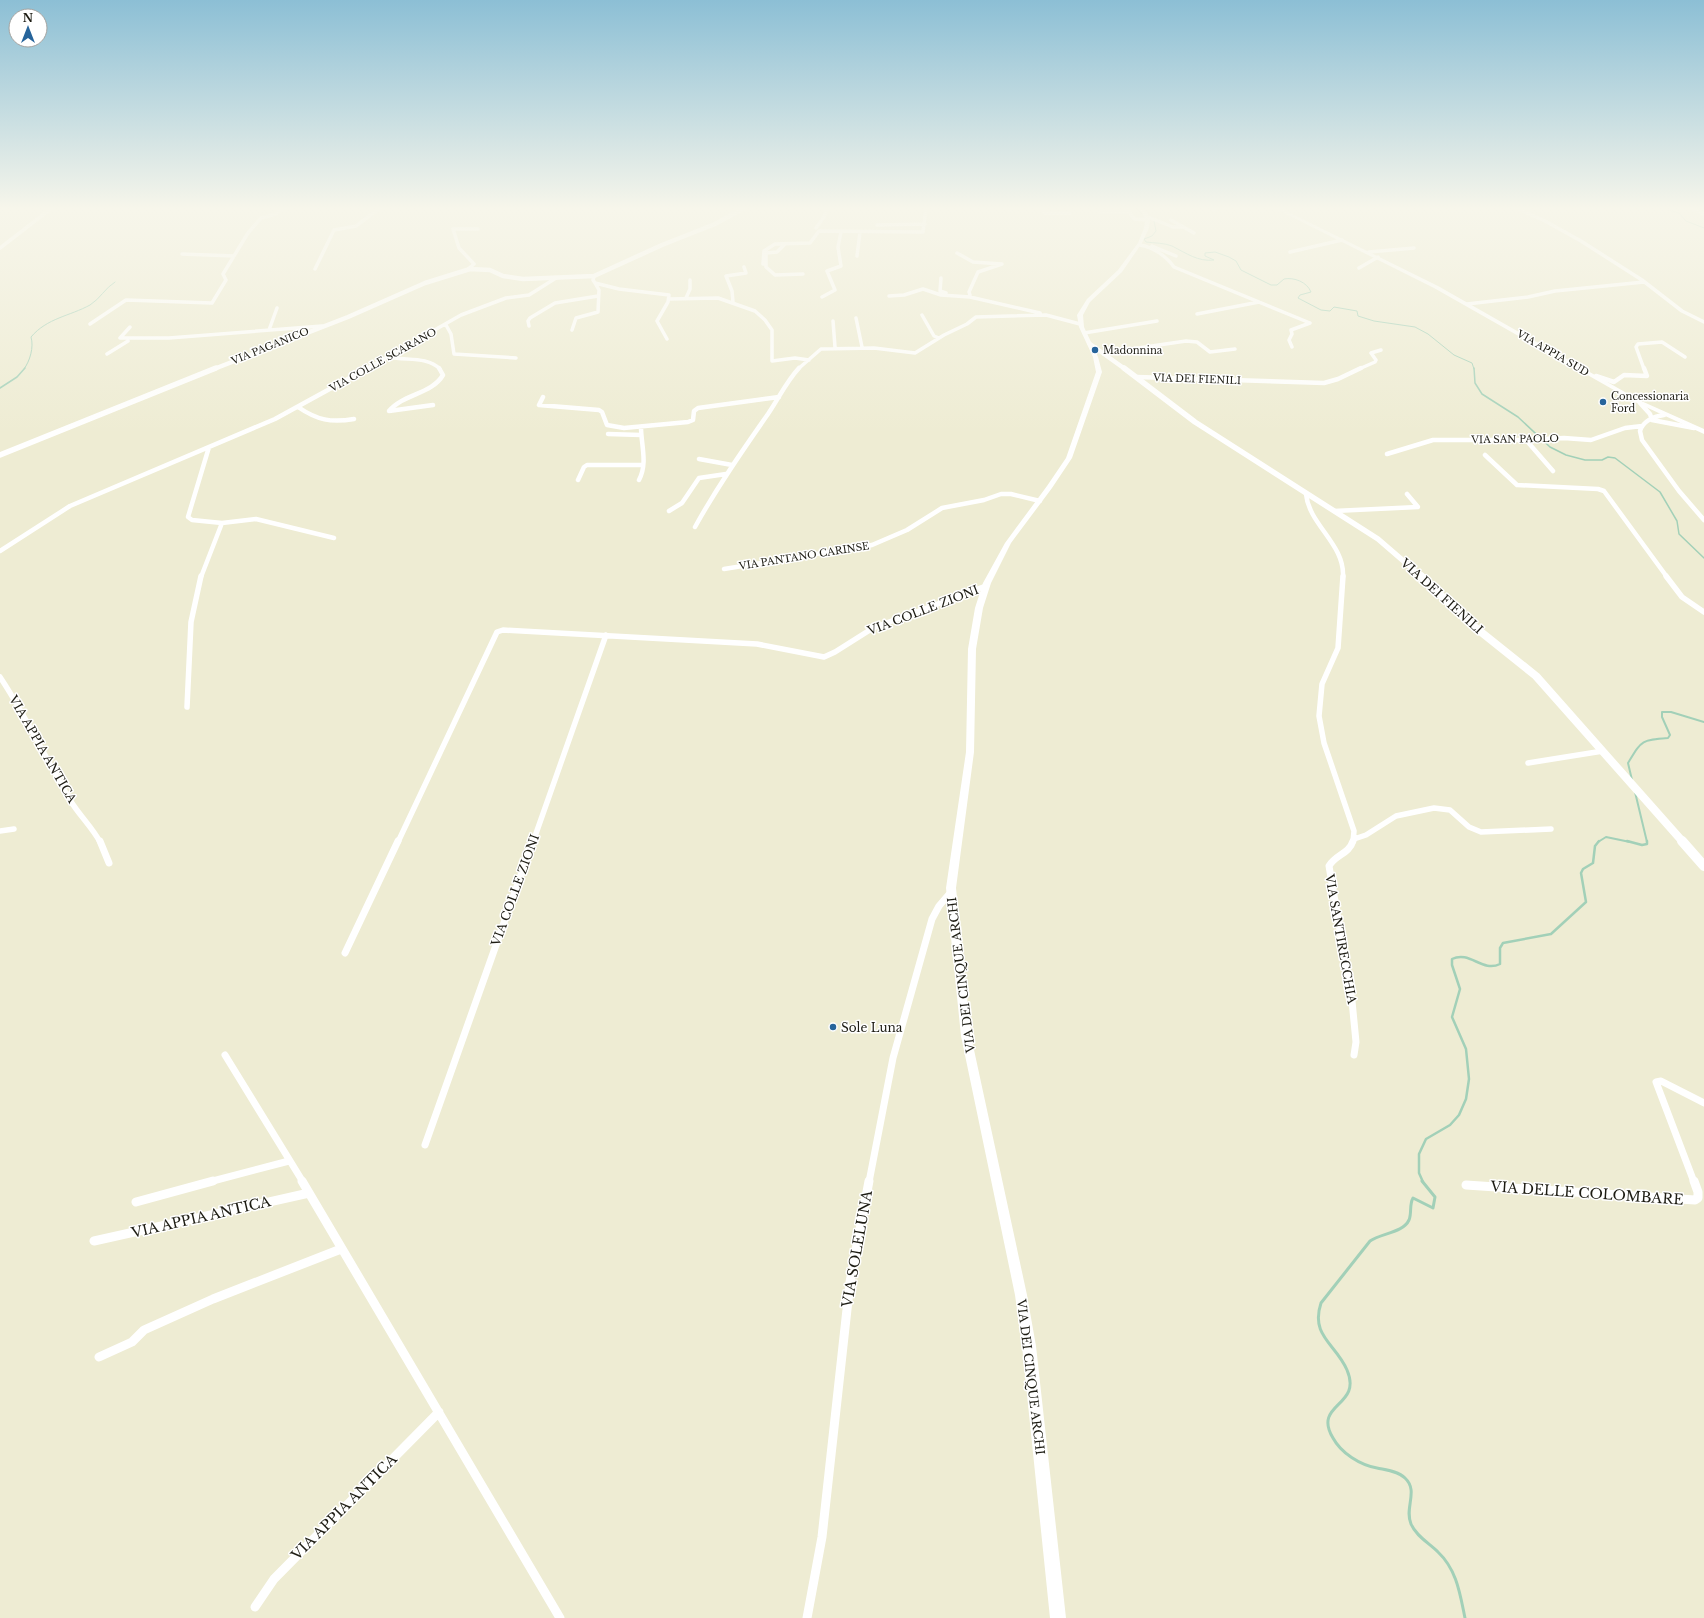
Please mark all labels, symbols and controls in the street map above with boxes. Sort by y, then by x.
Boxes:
north arrow [8,8,48,48]
text: N [23,11,34,25]
street label: VIA PAGANICO [228,324,311,368]
street label: VIA COLLE SCARANO [326,325,439,395]
street label: VIA APPIA SUD [1514,327,1592,379]
place label: Madonnina [1103,344,1163,357]
marker: Madonnina [1090,345,1100,355]
street label: VIA DEI FIENILI [1152,371,1241,387]
place label: Concessionaria Ford [1611,390,1689,415]
marker: Concessionaria Ford [1598,397,1608,407]
street label: VIA SAN PAOLO [1470,432,1559,446]
street label: VIA PANTANO CARINSE [737,539,870,573]
street label: VIA DEI FIENILI [1397,554,1486,637]
street label: VIA COLLE ZIONI [864,582,981,639]
street label: VIA APPIA ANTICA [5,692,80,806]
street label: VIA COLLE ZIONI [487,832,542,949]
street label: VIA SANTIRECCHIA [1322,872,1360,1006]
street label: VIA DEI CINQUE ARCHI [944,896,978,1055]
place label: Sole Luna [841,1020,903,1035]
marker: Sole Luna [828,1022,838,1032]
street label: VIA DELLE COLOMBARE [1489,1177,1684,1209]
street label: VIA SOLELUNA [838,1189,876,1310]
street label: VIA APPIA ANTICA [129,1192,273,1242]
street label: VIA DEI CINQUE ARCHI [1014,1297,1048,1456]
street label: VIA APPIA ANTICA [287,1450,401,1564]

